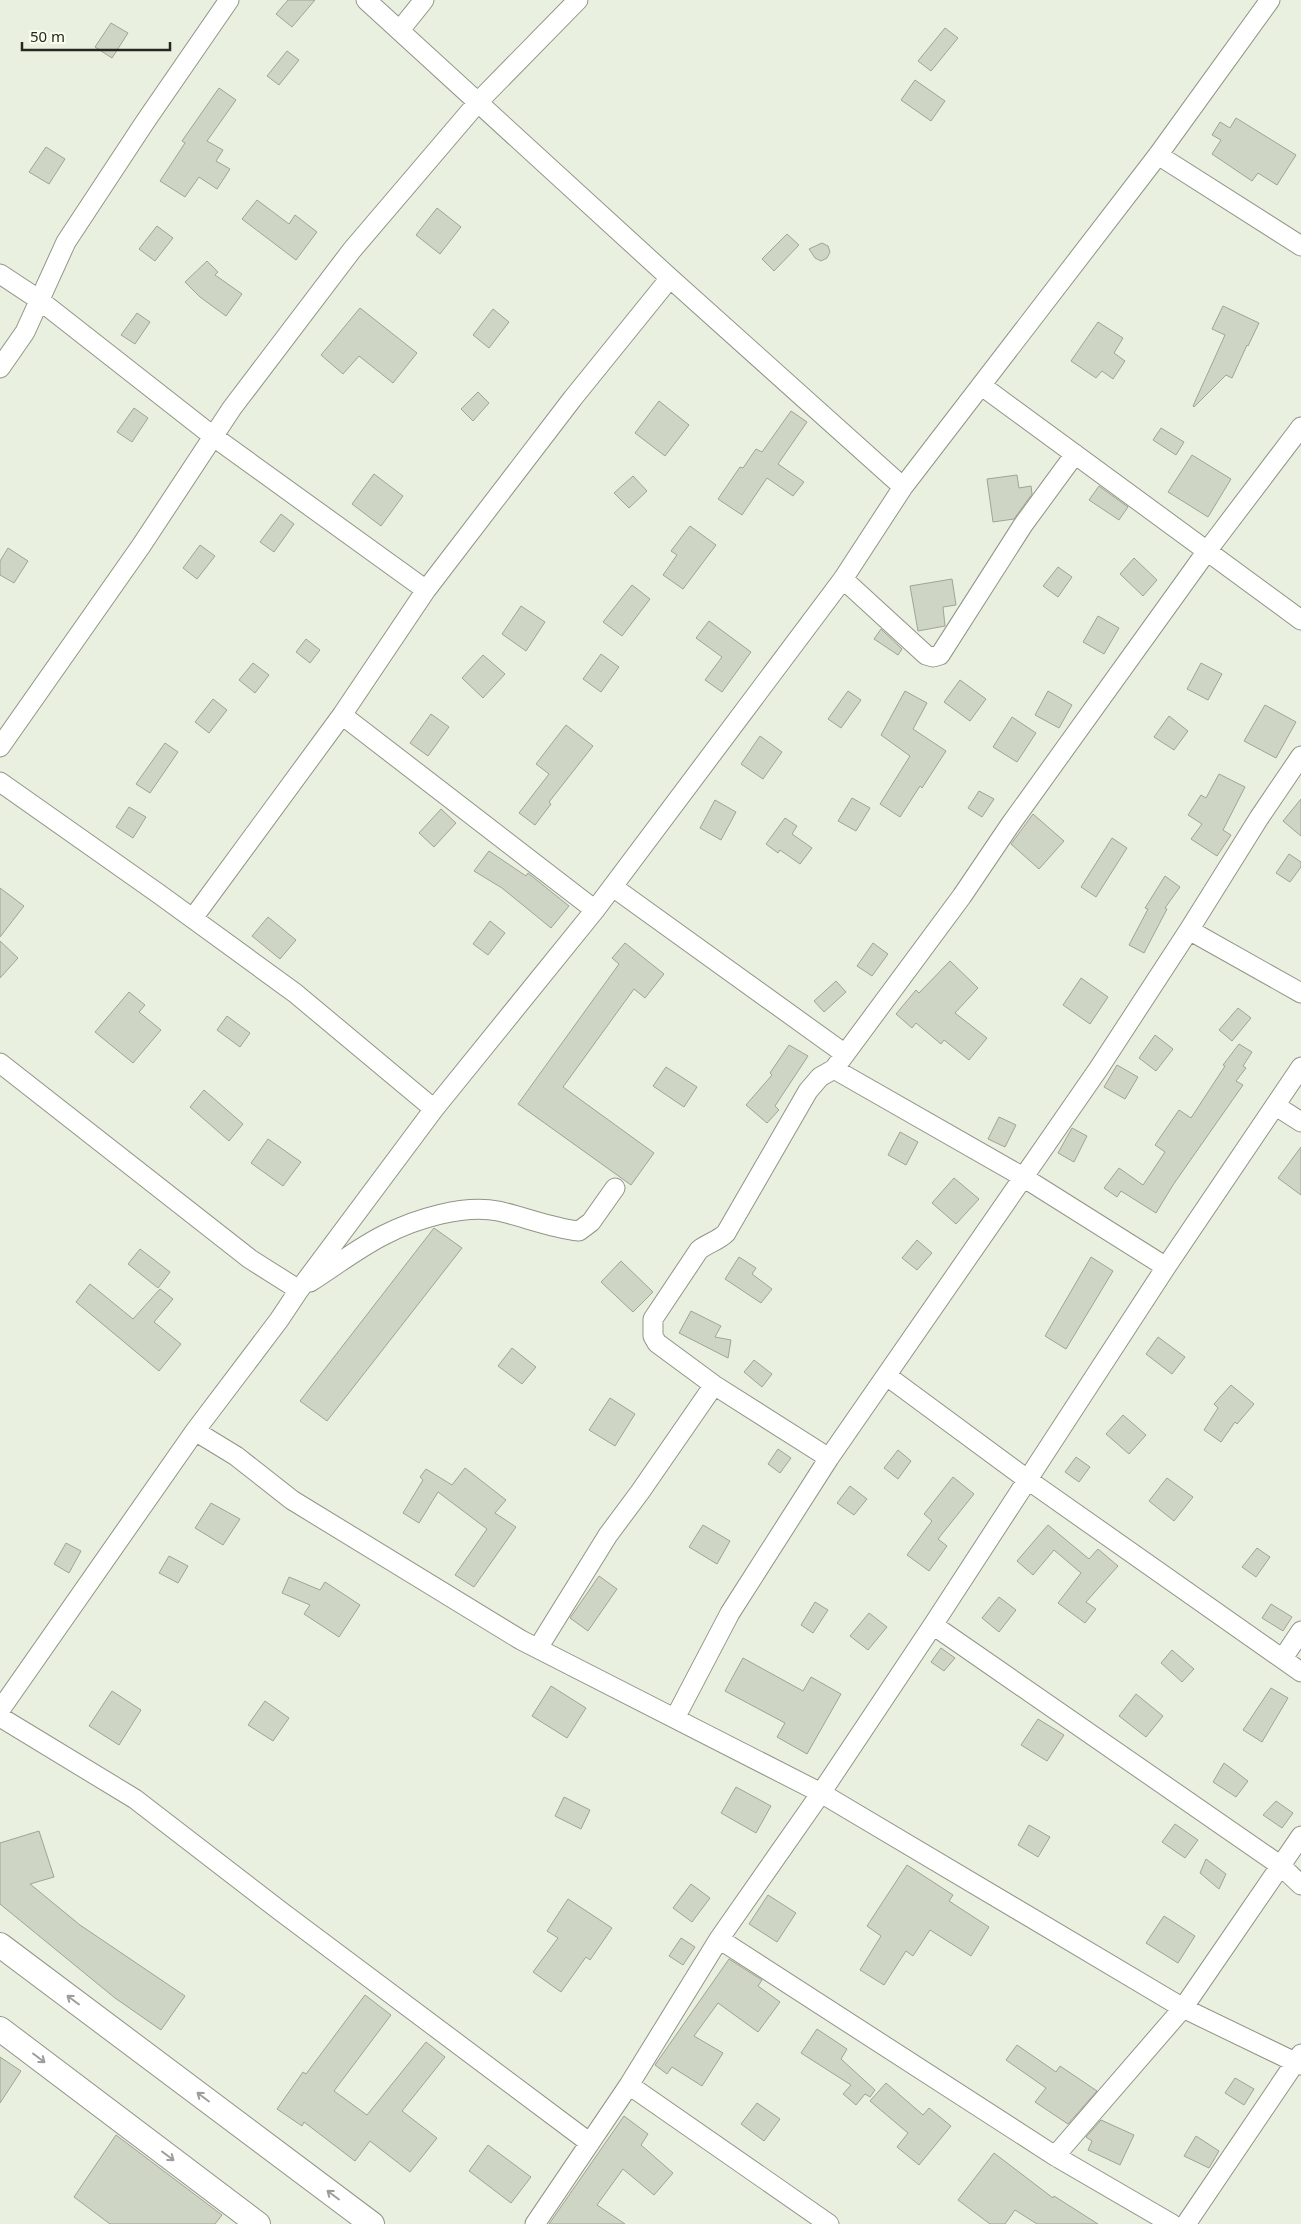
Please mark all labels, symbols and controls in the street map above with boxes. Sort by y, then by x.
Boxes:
scale bar [22,20,170,52]
text: 50 m [30,26,65,46]
one-way arrow [66,1995,80,2005]
one-way arrow [32,2053,46,2063]
one-way arrow [197,2092,210,2103]
one-way arrow [161,2151,174,2162]
one-way arrow [326,2190,340,2200]

